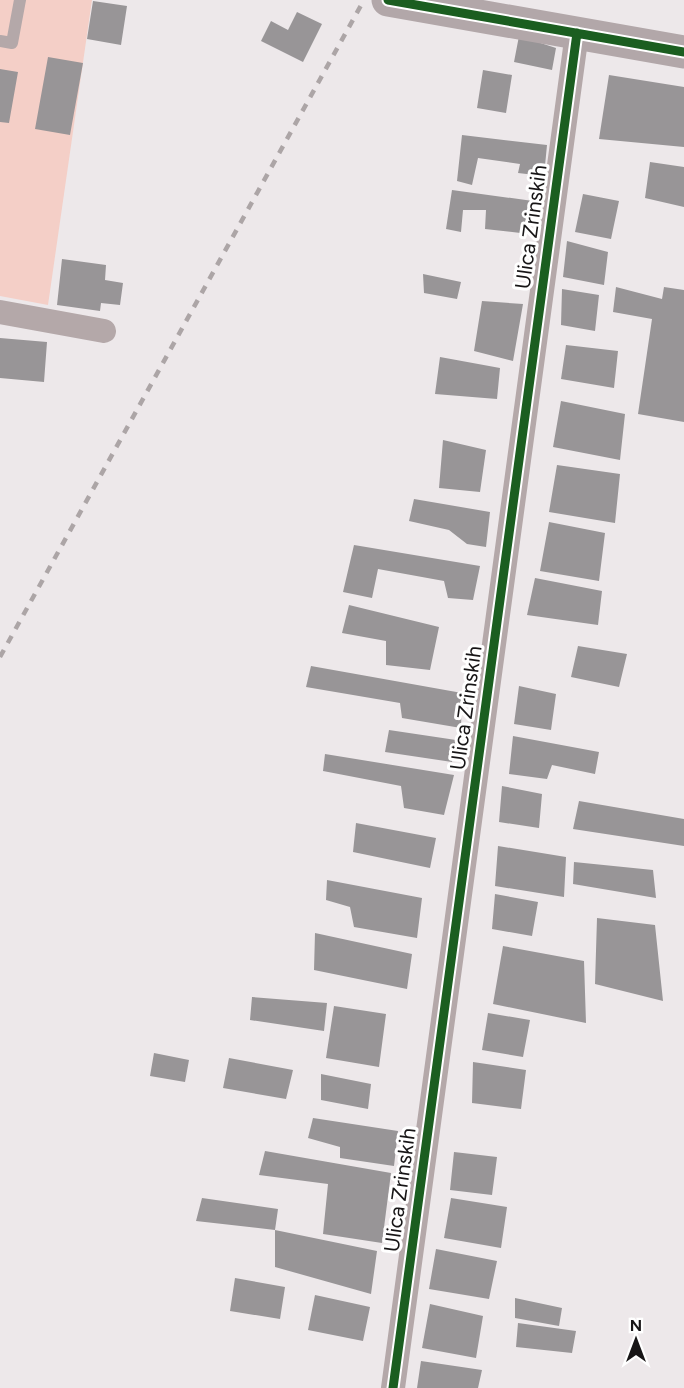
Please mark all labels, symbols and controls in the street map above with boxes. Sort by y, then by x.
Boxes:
street label: Ulica Zrinskih [509,163,552,291]
street label: Ulica Zrinskih [444,644,487,772]
street label: Ulica Zrinskih [378,1126,421,1254]
north arrow [606,1310,666,1370]
text: N [630,1316,642,1335]

